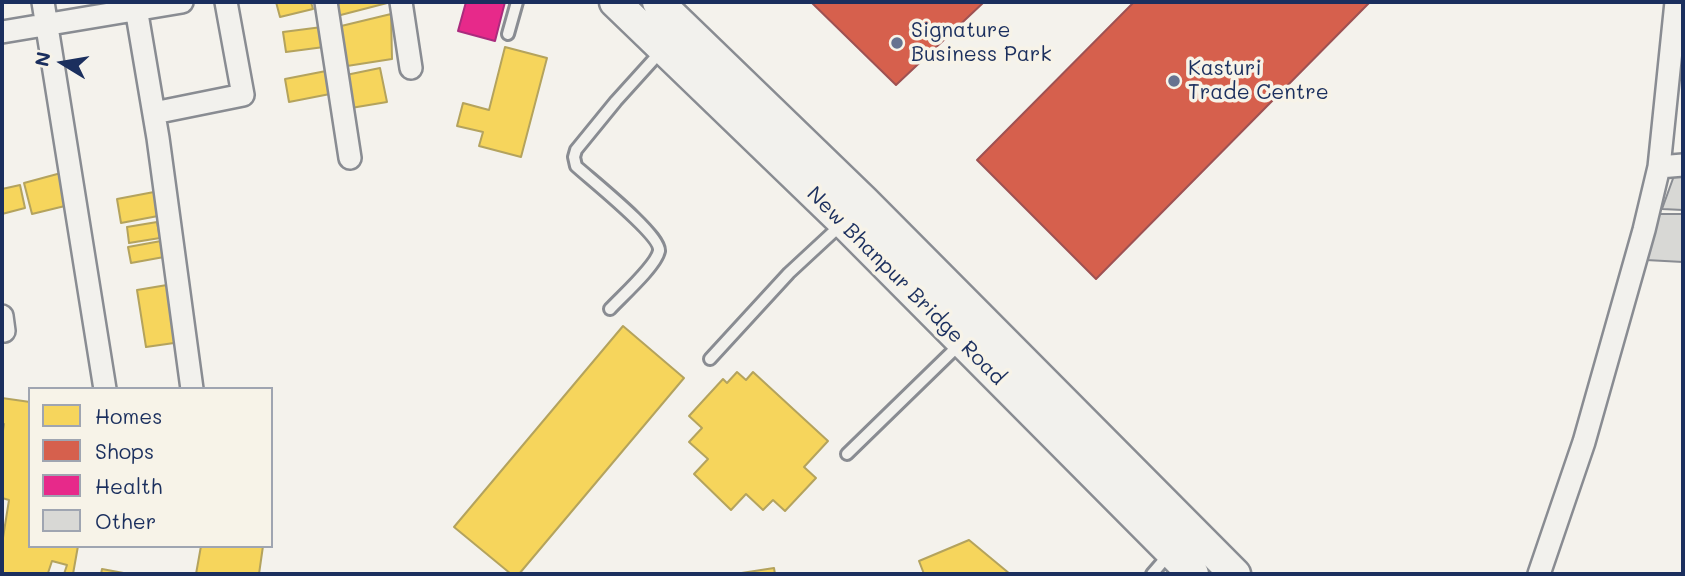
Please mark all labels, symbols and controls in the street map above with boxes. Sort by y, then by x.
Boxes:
place label: Signature Business Park [911,18,1052,68]
north arrow [28,28,98,98]
marker: Signature Business Park [889,35,905,51]
text: N [28,49,56,68]
place label: Kasturi Trade Centre [1188,56,1329,106]
marker: Kasturi Trade Centre [1166,73,1182,89]
street label: New Bhanpur Bridge Road [802,182,1010,390]
legend [28,387,273,548]
text: Homes [95,402,162,429]
text: Shops [95,437,154,464]
text: Health [95,472,162,499]
text: Other [95,507,156,534]

